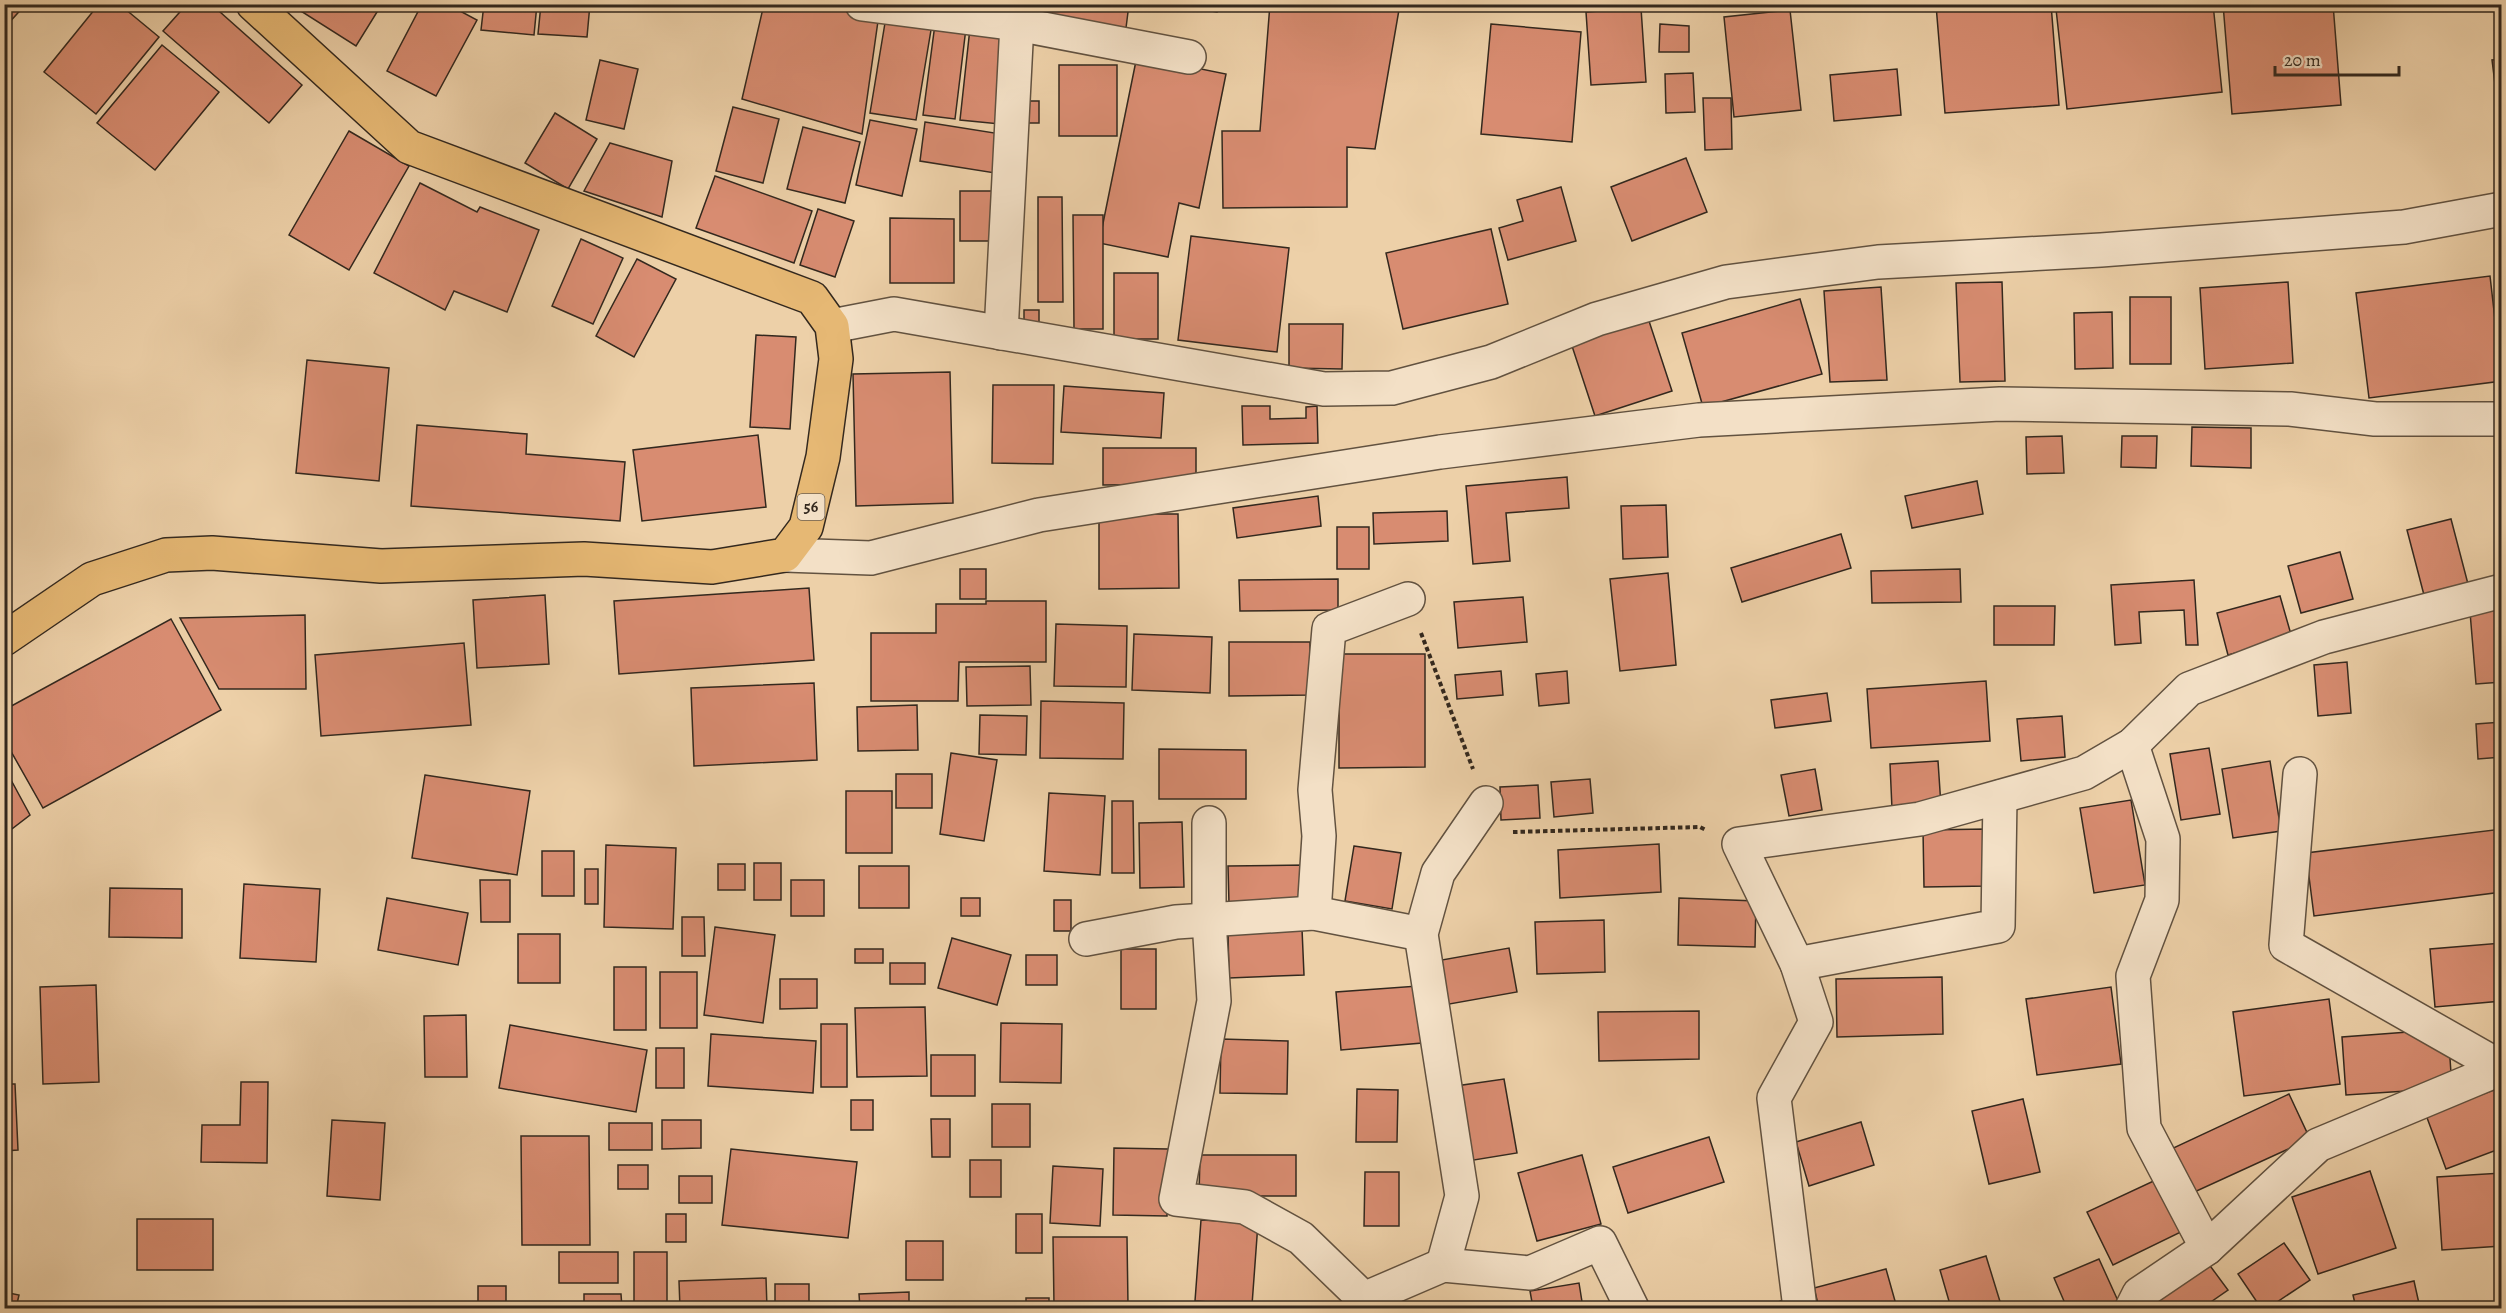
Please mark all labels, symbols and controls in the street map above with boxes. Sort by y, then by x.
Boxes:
scale bar [2275,39,2400,77]
text: 20 m [2284,48,2321,72]
road number: 56 [798,494,824,520]

